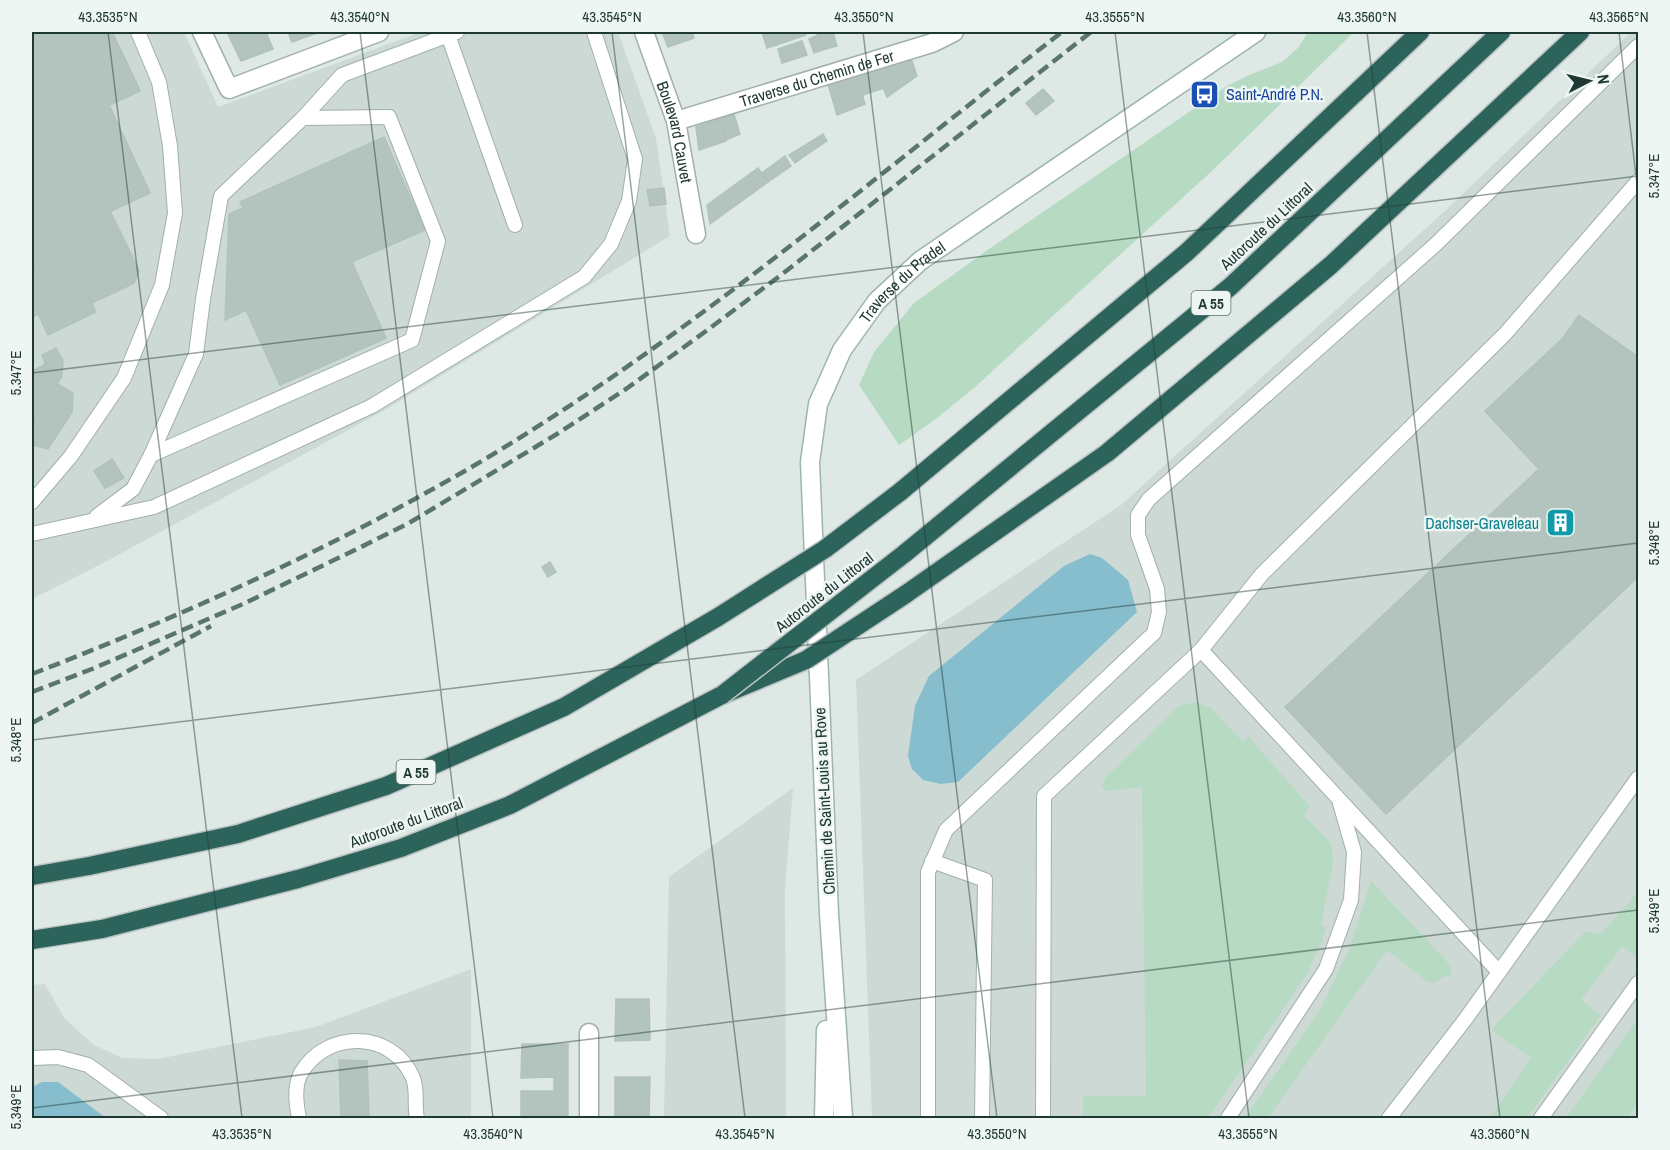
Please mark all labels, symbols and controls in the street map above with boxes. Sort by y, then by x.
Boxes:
text: 43.3535°N [78,6,138,27]
text: 43.3540°N [330,6,390,27]
text: 43.3545°N [582,6,642,27]
text: 43.3550°N [834,6,894,27]
text: 43.3555°N [1085,6,1145,27]
text: 43.3560°N [1337,6,1397,27]
text: 43.3565°N [1589,6,1649,27]
street label: Traverse du Chemin de Fer [737,44,897,112]
north arrow [1559,51,1619,111]
text: N [1592,73,1615,85]
street label: Boulevard Cauvet [652,78,698,185]
bus stop icon: Saint-André P.N. [1189,78,1221,110]
place label: Saint-André P.N. [1226,83,1324,105]
text: 5.347°E [1643,154,1664,199]
street label: Autoroute du Littoral [1214,177,1317,275]
street label: Traverse du Pradel [854,236,949,327]
road number: A 55 [1192,291,1230,315]
text: 5.347°E [5,351,26,396]
building icon: Dachser-Graveleau [1544,507,1576,539]
place label: Dachser-Graveleau [1425,512,1539,534]
text: 5.348°E [1643,521,1664,566]
street label: Autoroute du Littoral [770,547,878,638]
street label: Chemin de Saint-Louis au Rove [808,707,840,895]
text: 5.348°E [5,718,26,763]
road number: A 55 [396,760,436,784]
street label: Autoroute du Littoral [345,791,466,853]
text: 5.349°E [1643,889,1664,934]
text: 5.349°E [5,1085,26,1130]
text: 43.3535°N [212,1123,272,1144]
text: 43.3540°N [463,1123,523,1144]
text: 43.3545°N [715,1123,775,1144]
text: 43.3550°N [967,1123,1027,1144]
text: 43.3555°N [1218,1123,1278,1144]
text: 43.3560°N [1470,1123,1530,1144]

